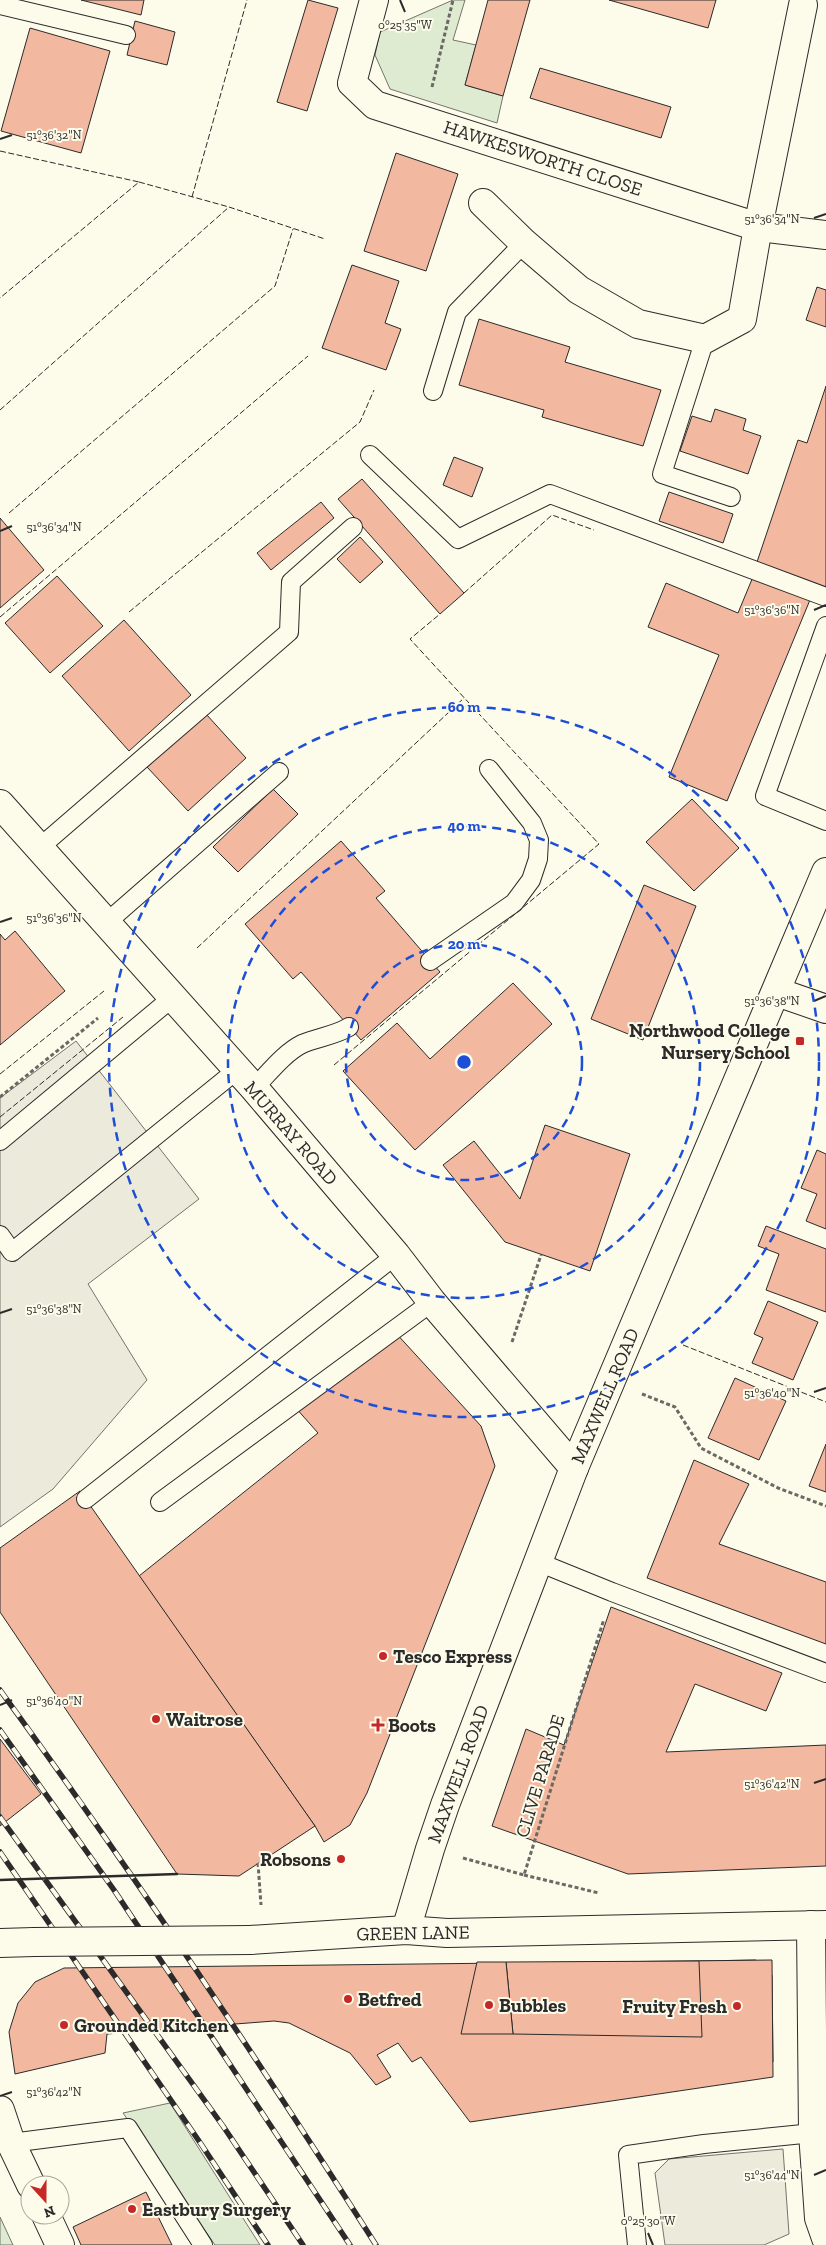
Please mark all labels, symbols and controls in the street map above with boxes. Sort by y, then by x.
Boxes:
text: 0°25'35"W [378,18,433,32]
street label: HAWKESWORTH CLOSE [441,115,645,201]
text: 51°36'32"N [26,128,82,142]
text: 51°36'34"N [744,212,800,226]
text: 51°36'34"N [26,520,82,534]
text: 51°36'36"N [744,603,800,617]
text: 60 m [448,698,480,716]
text: 40 m [447,817,481,835]
text: 51°36'36"N [26,911,82,925]
text: 20 m [448,935,480,953]
text: 51°36'38"N [744,994,800,1008]
place label: Northwood College Nursery School [629,1019,791,1064]
marker: Northwood College Nursery School [794,1035,806,1047]
centre of rings [455,1053,473,1071]
street label: MURRAY ROAD [239,1076,343,1190]
text: 51°36'38"N [26,1302,82,1316]
street label: MAXWELL ROAD [566,1325,644,1467]
text: 51°36'40"N [744,1386,800,1400]
place label: Tesco Express [393,1645,512,1668]
marker: Tesco Express [377,1650,389,1662]
text: 51°36'40"N [26,1694,82,1708]
street label: MAXWELL ROAD [422,1702,494,1846]
place label: Waitrose [166,1708,243,1731]
street label: CLIVE PARADE [510,1712,570,1840]
marker: Waitrose [150,1713,162,1725]
place label: Boots [388,1714,436,1737]
marker: Boots [372,1719,384,1731]
text: 51°36'42"N [744,1777,800,1791]
place label: Robsons [260,1848,331,1871]
marker: Robsons [335,1853,347,1865]
street label: GREEN LANE [356,1921,470,1945]
place label: Betfred [358,1988,422,2011]
marker: Betfred [342,1993,354,2005]
place label: Bubbles [499,1994,566,2017]
place label: Fruity Fresh [622,1995,727,2018]
marker: Bubbles [483,1999,495,2011]
marker: Fruity Fresh [731,2000,743,2012]
place label: Grounded Kitchen [74,2014,229,2037]
marker: Grounded Kitchen [58,2019,70,2031]
text: 51°36'42"N [26,2085,82,2099]
text: 51°36'44"N [744,2168,800,2182]
north arrow [20,2175,70,2225]
place label: Eastbury Surgery [142,2198,291,2221]
text: N [41,2202,57,2222]
marker: Eastbury Surgery [126,2203,138,2215]
text: 0°25'30"W [621,2214,676,2228]

